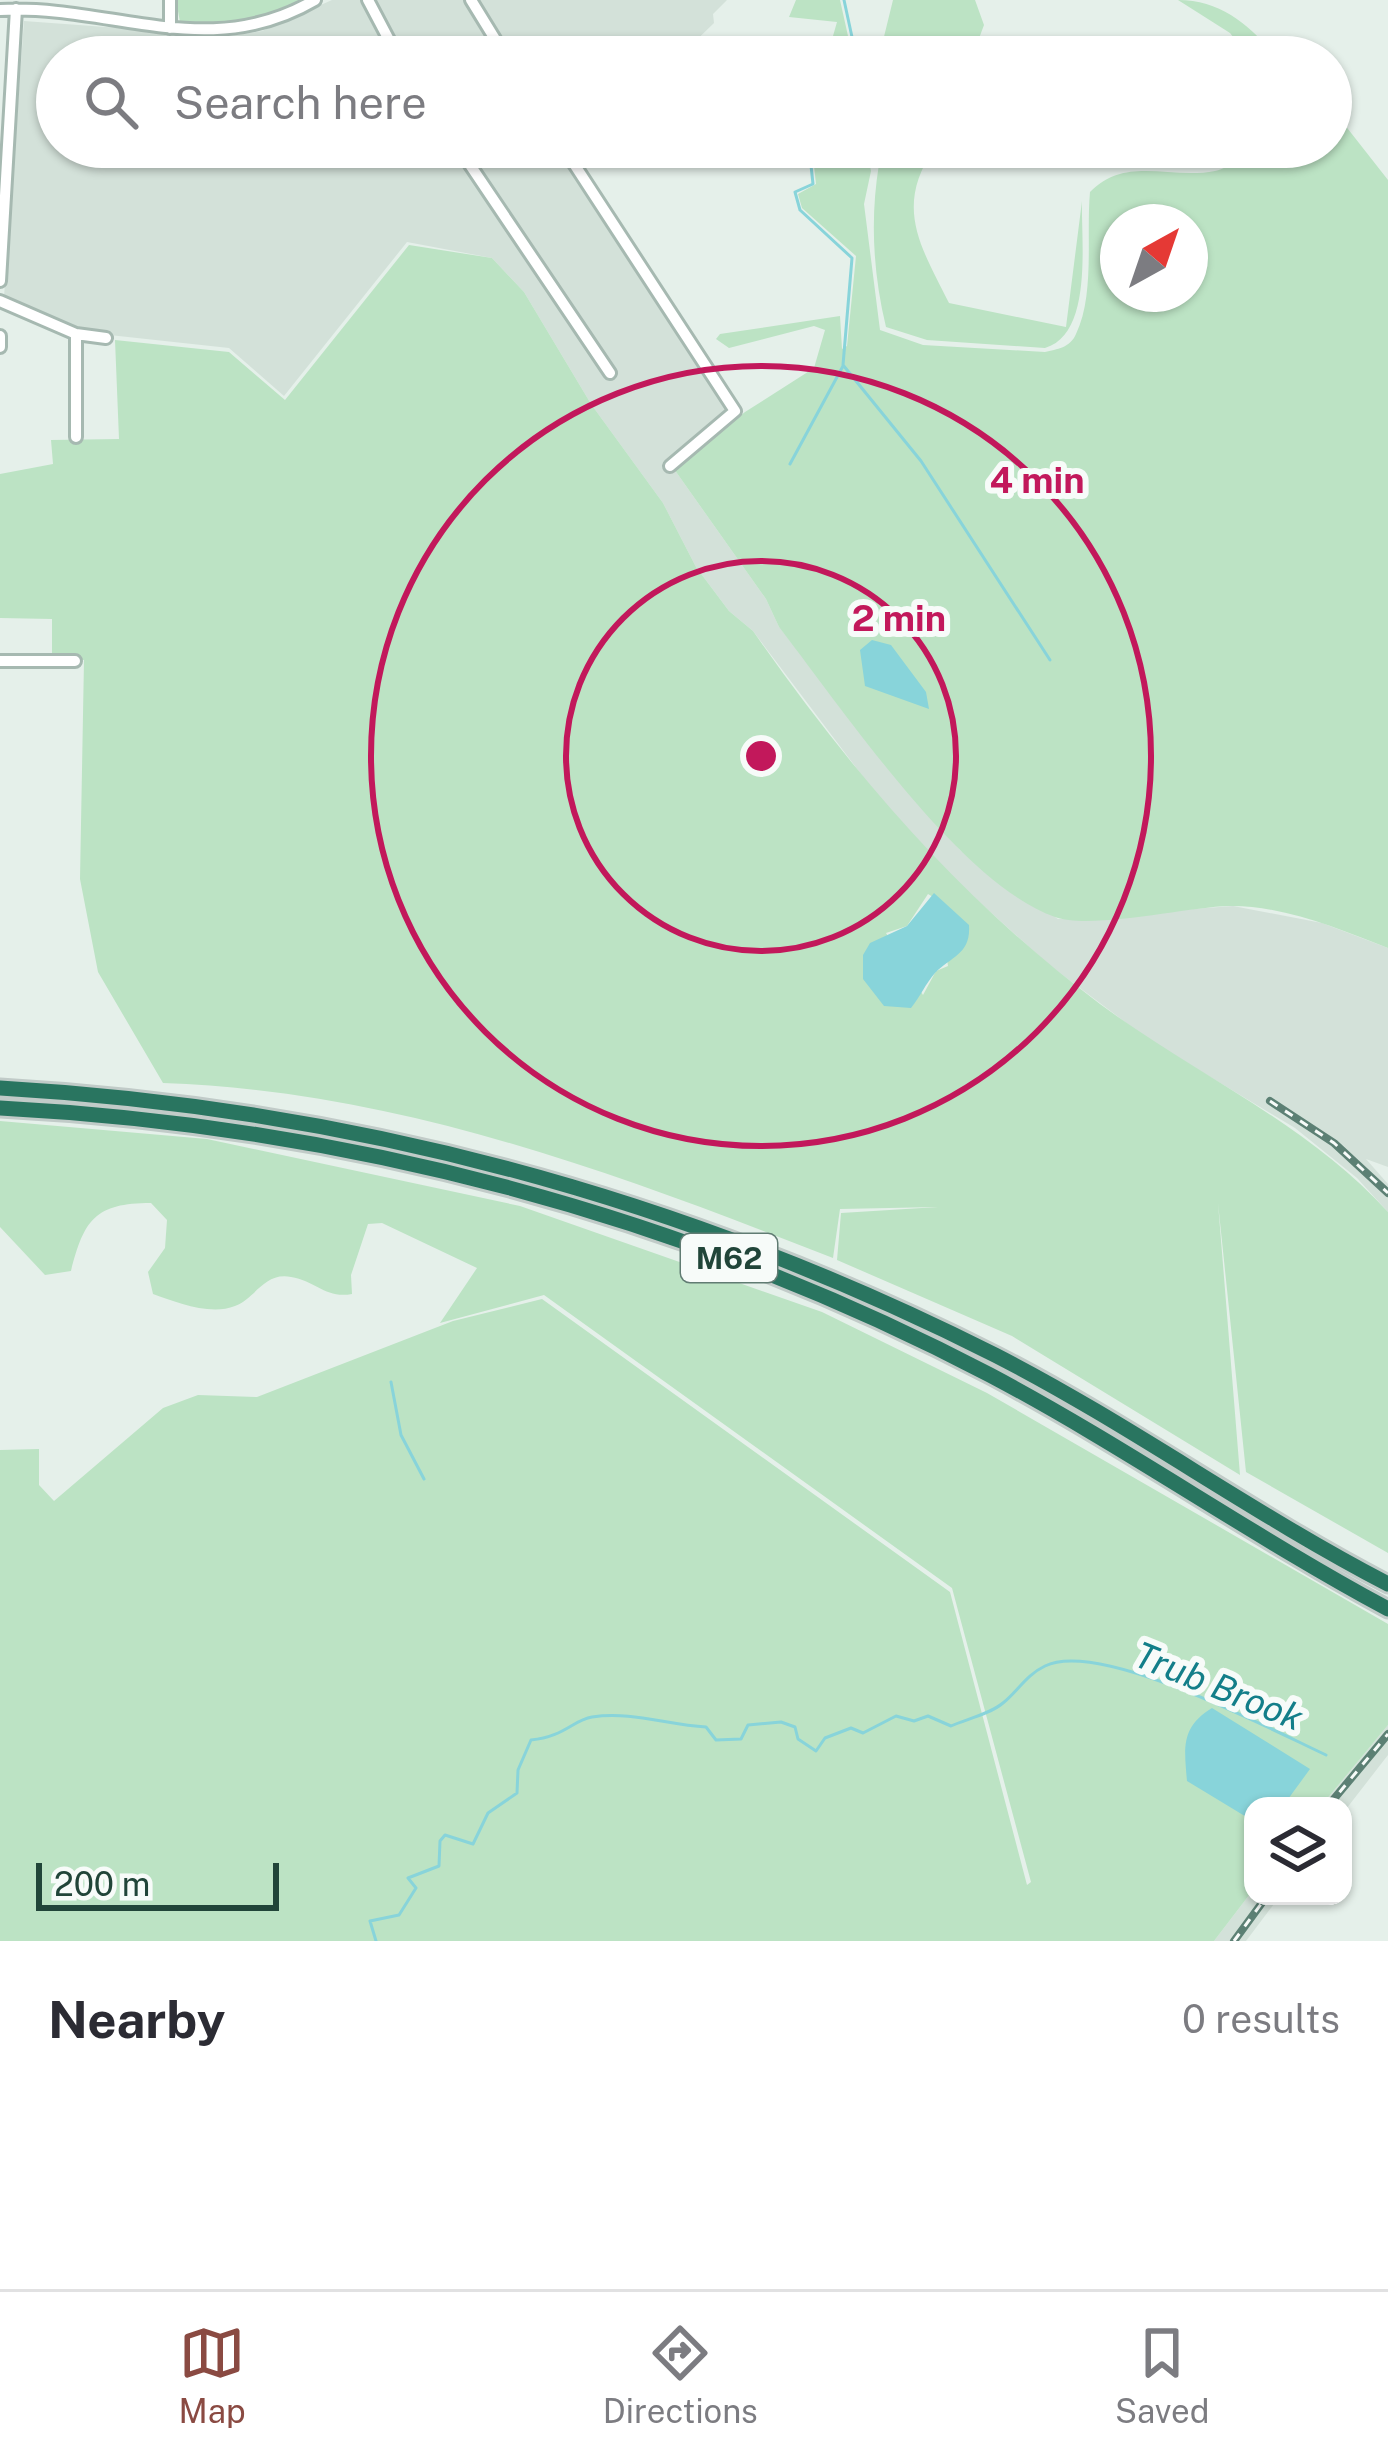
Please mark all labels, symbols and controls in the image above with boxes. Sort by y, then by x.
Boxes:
search box [36,36,1352,168]
icon: search [78,69,144,135]
text: Search here [174,76,427,129]
north arrow [1100,204,1208,312]
text: 4 min [989,459,1085,501]
text: 2 min [852,597,946,639]
centre of rings [740,735,782,777]
road number: M62 [681,1234,777,1282]
water label: Trub Brook [1129,1633,1310,1739]
map controls [1244,1797,1352,1905]
button: layers [1244,1797,1352,1905]
scale bar [36,1857,279,1910]
text: 200 m [54,1865,150,1903]
text: Nearby [48,1990,225,2049]
text: 0 results [1182,1996,1340,2042]
tab: Map [179,2320,246,2430]
tab: Directions [603,2320,758,2430]
tab: Saved [1115,2320,1209,2430]

